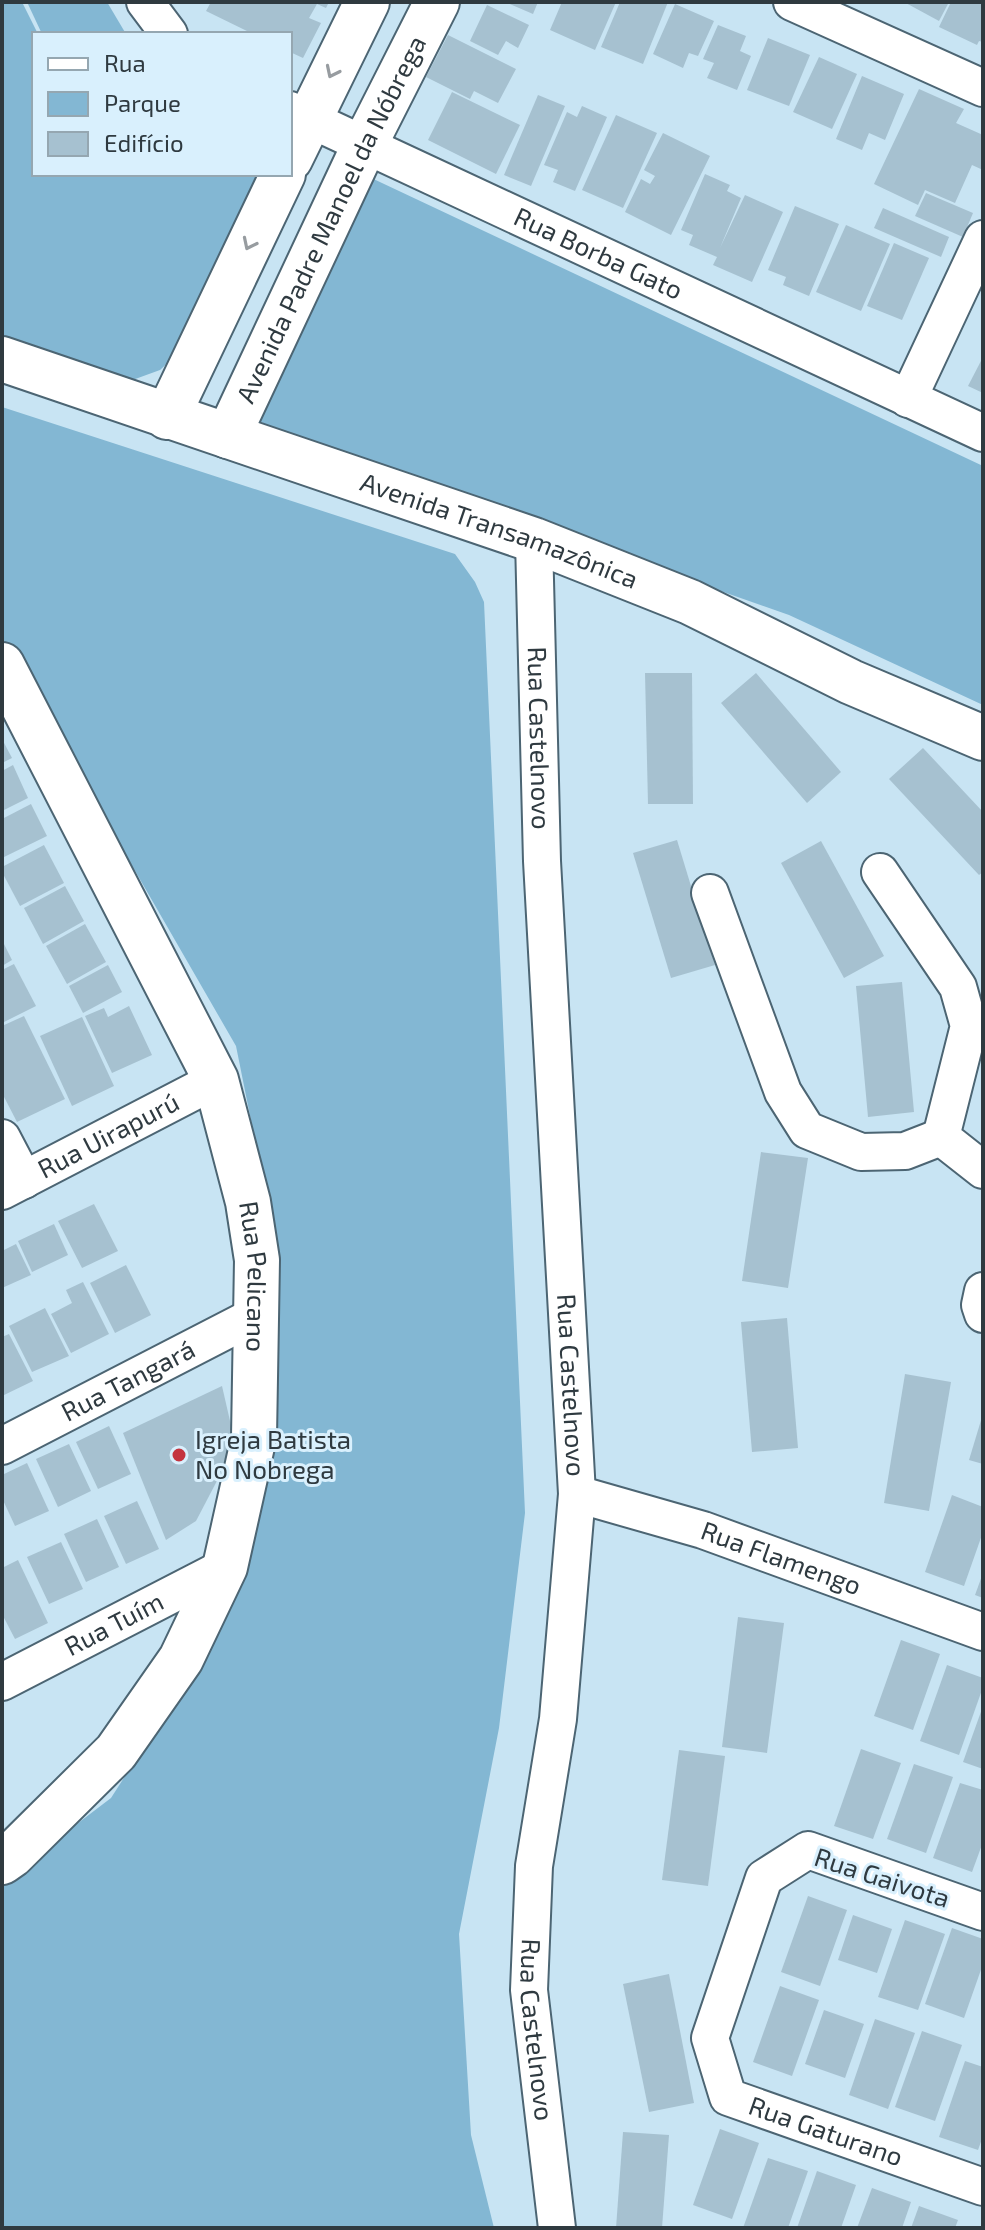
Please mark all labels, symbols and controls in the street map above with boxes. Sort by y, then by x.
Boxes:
street label: Avenida Padre Manoel da Nóbrega [229,30,431,407]
legend [32,32,292,176]
text: Rua [104,48,146,77]
one-way arrow [326,64,342,78]
text: Parque [104,88,181,117]
text: Edifício [104,128,184,157]
street label: Rua Borba Gato [510,200,688,305]
one-way arrow [243,236,259,251]
street label: Avenida Transamazônica [357,465,643,594]
street label: Rua Castelnovo [523,646,558,830]
street label: Rua Uirapurú [32,1085,184,1184]
street label: Rua Pelicano [234,1199,275,1352]
street label: Rua Castelnovo [552,1293,593,1477]
street label: Rua Tangará [56,1332,199,1427]
place label: Igreja Batista No Nobrega [195,1423,351,1484]
marker: Igreja Batista No Nobrega [170,1446,188,1464]
street label: Rua Flamengo [697,1514,866,1600]
street label: Rua Tuím [59,1585,168,1661]
street label: Rua Gaivota [811,1840,954,1913]
street label: Rua Castelnovo [515,1938,561,2122]
street label: Rua Gaturano [745,2089,907,2171]

